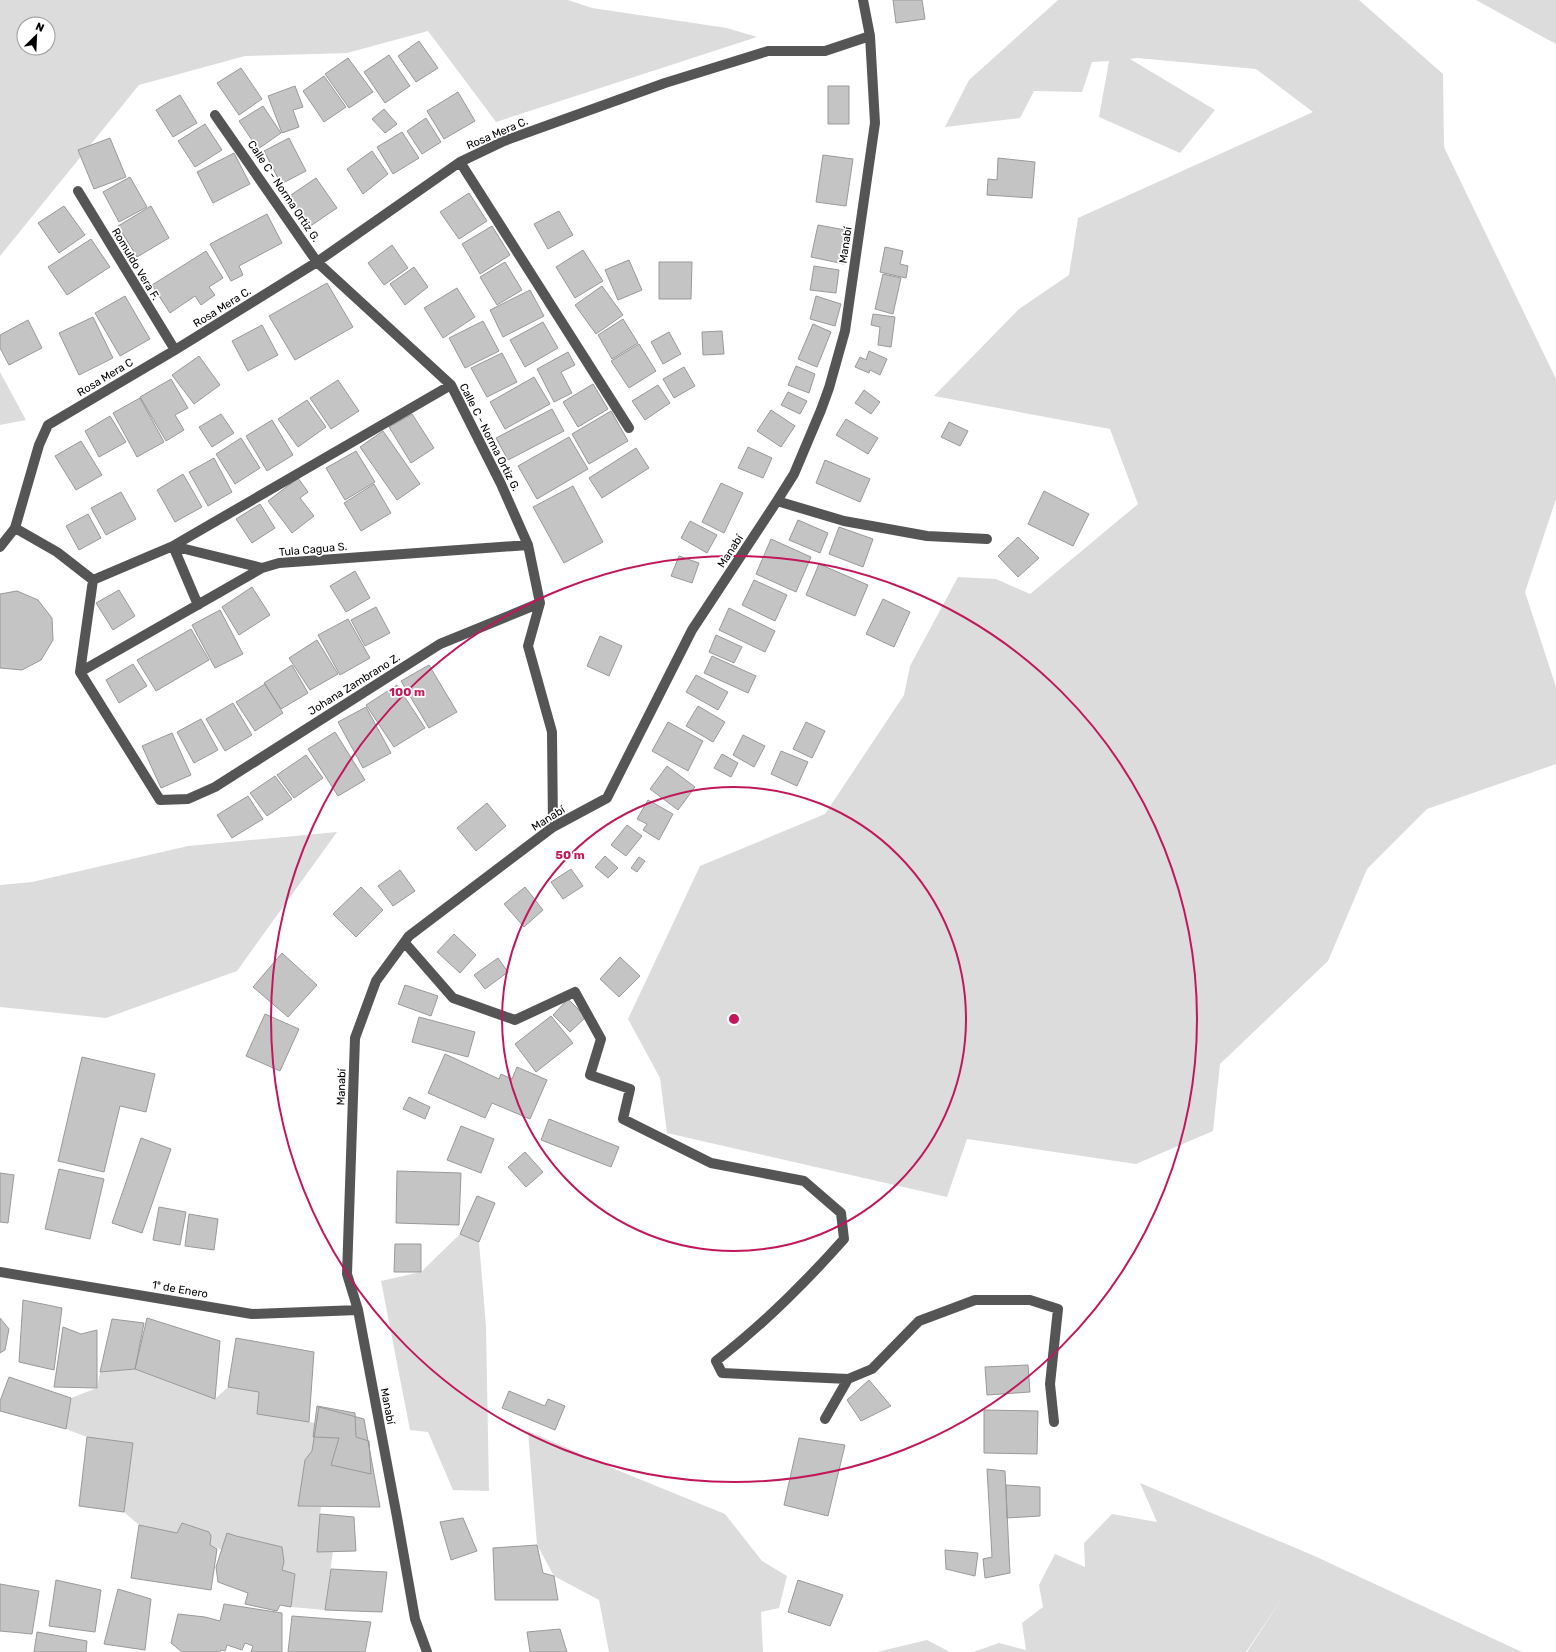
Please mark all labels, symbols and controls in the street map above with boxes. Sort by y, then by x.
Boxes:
north arrow [16,16,56,56]
text: N [34,20,46,35]
street label: Rosa Mera C. [464,115,530,152]
street label: Calle C - Norma Ortiz G. [245,138,322,245]
street label: Manabí [836,225,855,264]
street label: Romuldo Vera F. [109,226,162,303]
street label: Rosa Mera C. [191,284,254,330]
street label: Rosa Mera C [75,356,136,399]
street label: Calle C - Norma Ortiz G. [457,381,523,494]
street label: Manabí [715,531,747,570]
street label: Tula Cagua S. [278,540,348,559]
street label: Johana Zambrano Z. [306,651,403,718]
text: 100 m [389,685,425,699]
street label: Manabí [529,802,568,834]
text: 50 m [555,848,585,862]
centre of rings [727,1012,741,1026]
street label: Manabí [334,1067,349,1106]
street label: 1º de Enero [151,1278,209,1301]
street label: Manabí [378,1387,398,1427]

